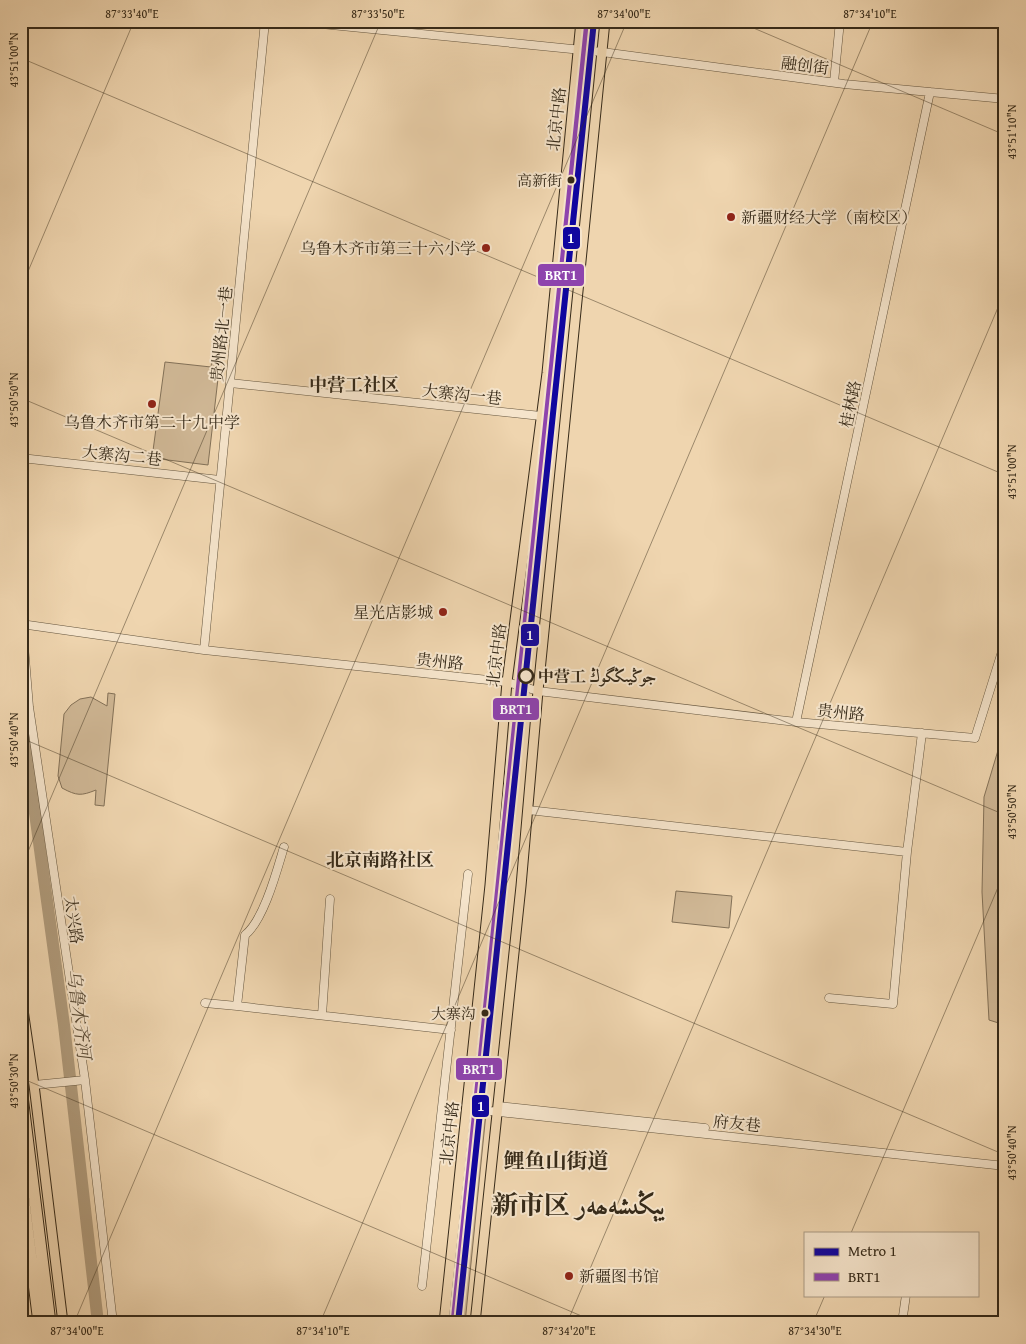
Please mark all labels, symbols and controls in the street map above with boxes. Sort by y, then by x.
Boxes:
text: 87°33'40"E [105,5,159,22]
text: 87°33'50"E [351,5,405,22]
text: 87°34'00"E [597,5,651,22]
text: 87°34'10"E [843,5,897,22]
text: 43°51'00"N [5,32,22,88]
street label: 融创街 [780,50,830,80]
street label: 北京中路 [541,86,571,152]
text: 43°51'10"N [1003,104,1020,160]
place label: 高新街 [517,170,562,191]
marker: 高新街 [566,175,576,185]
place label: 新疆财经大学（南校区） [741,205,917,229]
marker: 新疆财经大学（南校区） [725,211,737,223]
line badge: 1 [562,226,581,250]
text: 1 [567,228,575,248]
place label: 乌鲁木齐市第三十六小学 [300,236,476,260]
marker: 乌鲁木齐市第三十六小学 [480,242,492,254]
line badge: BRT1 [537,263,585,287]
text: BRT1 [545,265,577,285]
street label: 贵州路北一巷 [204,285,238,383]
district label: 中营工社区 [309,371,399,398]
text: 43°50'50"N [5,372,22,428]
street label: 大寨沟一巷 [421,378,503,410]
street label: 桂林路 [833,378,867,430]
marker: 乌鲁木齐市第二十九中学 [146,398,158,410]
place label: 乌鲁木齐市第二十九中学 [64,410,240,434]
street label: 大寨沟二巷 [81,439,163,471]
text: 43°51'00"N [1003,444,1020,500]
place label: 星光店影城 [353,600,433,624]
marker: 星光店影城 [437,606,449,618]
street label: 北京中路 [480,622,512,688]
line badge: 1 [520,623,540,647]
text: 1 [526,625,534,645]
street label: 贵州路 [415,647,465,675]
place label: 中营工 جوڭيىڭگوڭ [538,664,656,688]
marker: 中营工 جوڭيىڭگوڭ [518,668,534,684]
line badge: BRT1 [492,697,540,721]
street label: 贵州路 [816,698,866,726]
text: BRT1 [500,699,532,719]
text: 43°50'40"N [5,712,22,768]
text: 43°50'50"N [1003,784,1020,840]
district label: 北京南路社区 [326,846,434,873]
street label: 太兴路 [59,895,89,945]
water label: 乌鲁木齐河 [61,968,99,1063]
place label: 大寨沟 [431,1003,476,1024]
marker: 大寨沟 [480,1008,490,1018]
text: 43°50'30"N [5,1053,22,1109]
line badge: BRT1 [455,1057,503,1081]
text: BRT1 [463,1059,495,1079]
line badge: 1 [471,1094,490,1118]
text: 1 [477,1096,485,1116]
street label: 北京中路 [434,1100,464,1166]
street label: 府友巷 [712,1109,762,1137]
text: 43°50'40"N [1003,1125,1020,1181]
district label: 鲤鱼山街道 [504,1145,609,1176]
district label: 新市区 يېڭىشەھەر [492,1185,666,1224]
legend [804,1232,978,1296]
text: Metro 1 [848,1240,897,1261]
place label: 新疆图书馆 [579,1264,659,1288]
text: BRT1 [848,1266,880,1287]
marker: 新疆图书馆 [563,1270,575,1282]
text: 87°34'00"E [50,1322,104,1339]
text: 87°34'10"E [296,1322,350,1339]
text: 87°34'20"E [542,1322,596,1339]
text: 87°34'30"E [788,1322,842,1339]

